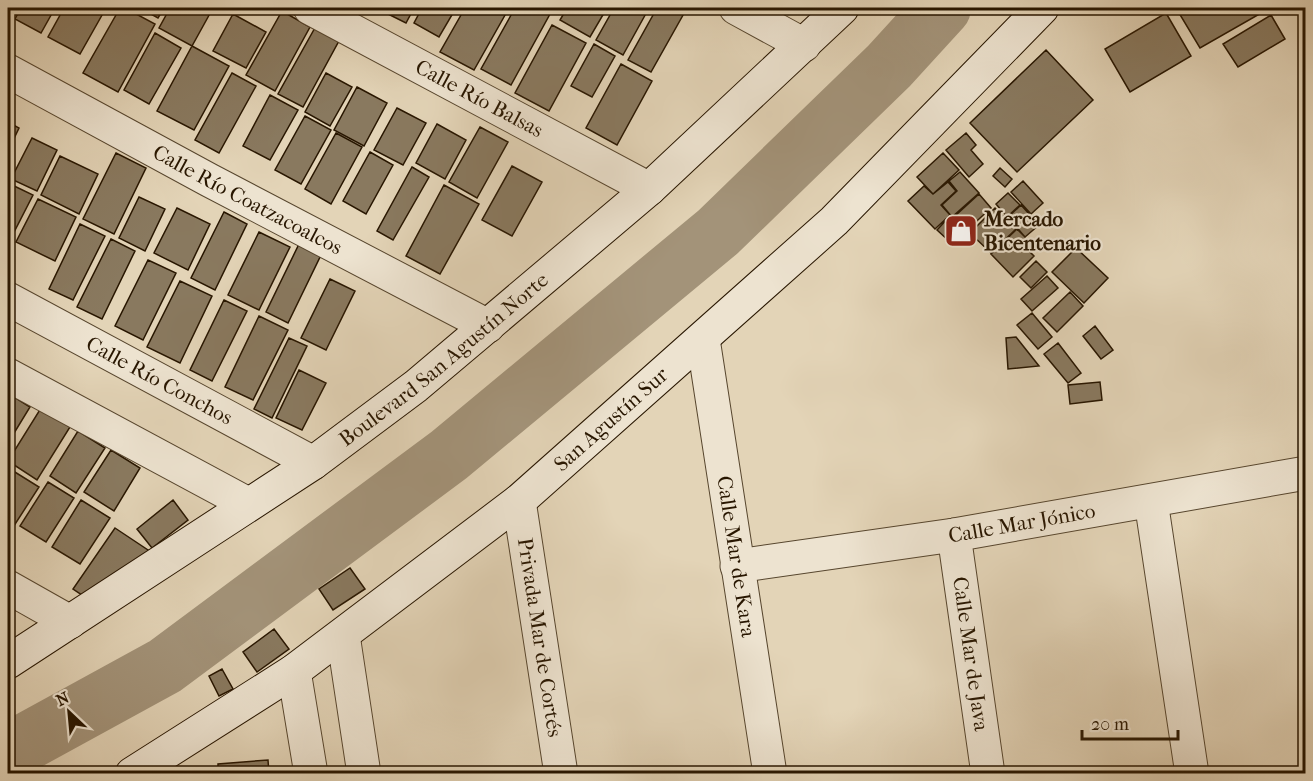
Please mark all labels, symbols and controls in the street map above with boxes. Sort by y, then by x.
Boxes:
street label: Calle Río Balsas [411,55,547,142]
street label: Calle Río Coatzacoalcos [149,140,347,260]
place label: Mercado Bicentenario [983,207,1101,255]
shop icon: Mercado Bicentenario [943,213,979,249]
street label: Boulevard San Agustín Norte [334,268,553,451]
street label: Calle Río Conchos [82,331,237,430]
street label: San Agustín Sur [549,362,673,476]
street label: Calle Mar de Kara [712,474,761,639]
street label: Calle Mar Jónico [946,498,1097,548]
street label: Privada Mar de Cortés [513,536,567,739]
street label: Calle Mar de Java [948,575,994,733]
north arrow [39,682,99,742]
text: N [53,687,73,710]
scale bar [1082,703,1178,741]
text: 20 m [1091,714,1129,735]

